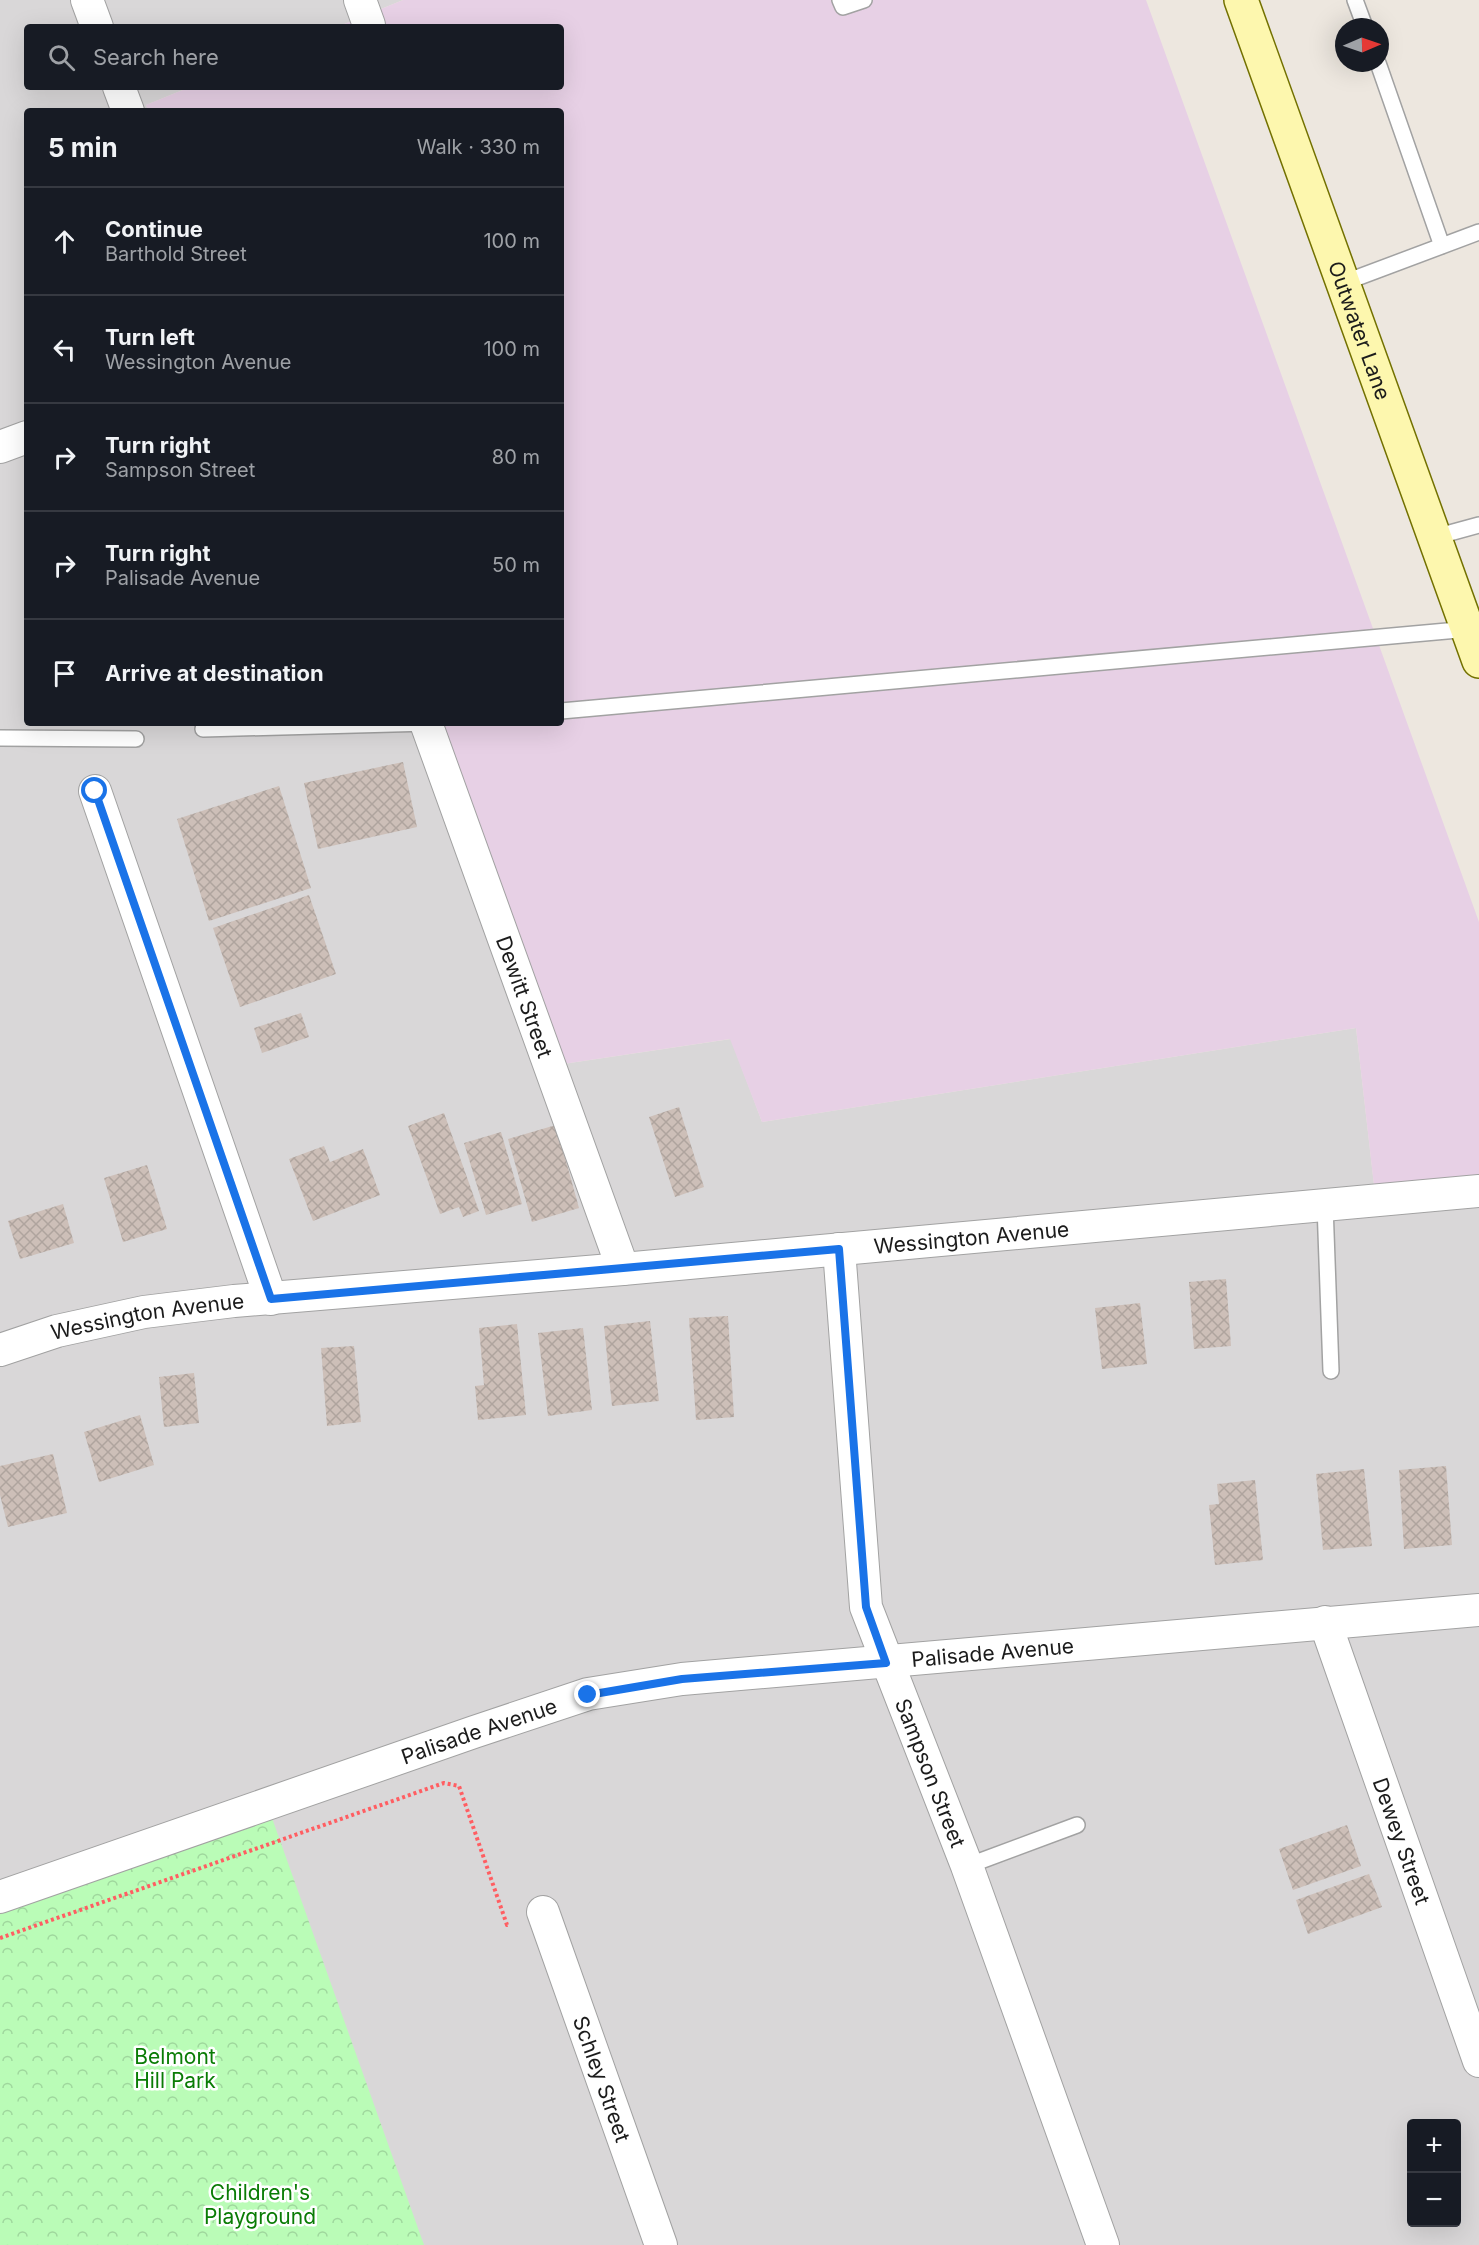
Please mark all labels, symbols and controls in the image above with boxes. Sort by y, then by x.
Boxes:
north arrow [1335,18,1389,72]
search box [24,24,564,90]
icon: search [45,41,78,74]
text: Search here [93,44,219,70]
text: 5 min [48,132,118,163]
text: Walk · 330 m [417,135,540,159]
text: Continue [105,216,203,242]
icon: ahead [48,225,81,258]
text: 100 m [483,229,540,253]
text: Barthold Street [105,242,247,266]
street label: Outwater Lane [1323,257,1396,403]
text: Turn left [105,324,195,350]
icon: left [48,333,81,366]
text: 100 m [483,337,540,361]
text: Wessington Avenue [105,350,291,374]
text: Turn right [105,432,211,458]
icon: right [48,441,81,474]
text: 80 m [492,445,540,469]
text: Sampson Street [105,458,255,482]
text: Turn right [105,540,211,566]
icon: right [48,549,81,582]
text: 50 m [492,553,540,577]
text: Palisade Avenue [105,566,260,590]
icon: arrive [48,657,81,690]
text: Arrive at destination [105,660,324,686]
route start [81,777,107,803]
street label: Dewitt Street [491,932,558,1061]
street label: Wessington Avenue [873,1216,1070,1259]
street label: Wessington Avenue [48,1288,245,1345]
street label: Palisade Avenue [910,1633,1075,1672]
route end [574,1681,600,1707]
street label: Palisade Avenue [398,1693,560,1769]
street label: Sampson Street [890,1695,971,1851]
street label: Dewey Street [1368,1774,1436,1908]
street label: Schley Street [568,2013,636,2145]
park label: Belmont Hill Park [134,2044,216,2093]
map controls [1407,2119,1461,2227]
button: + [1407,2119,1461,2173]
button: − [1407,2173,1461,2227]
park label: Children's Playground [204,2180,316,2229]

